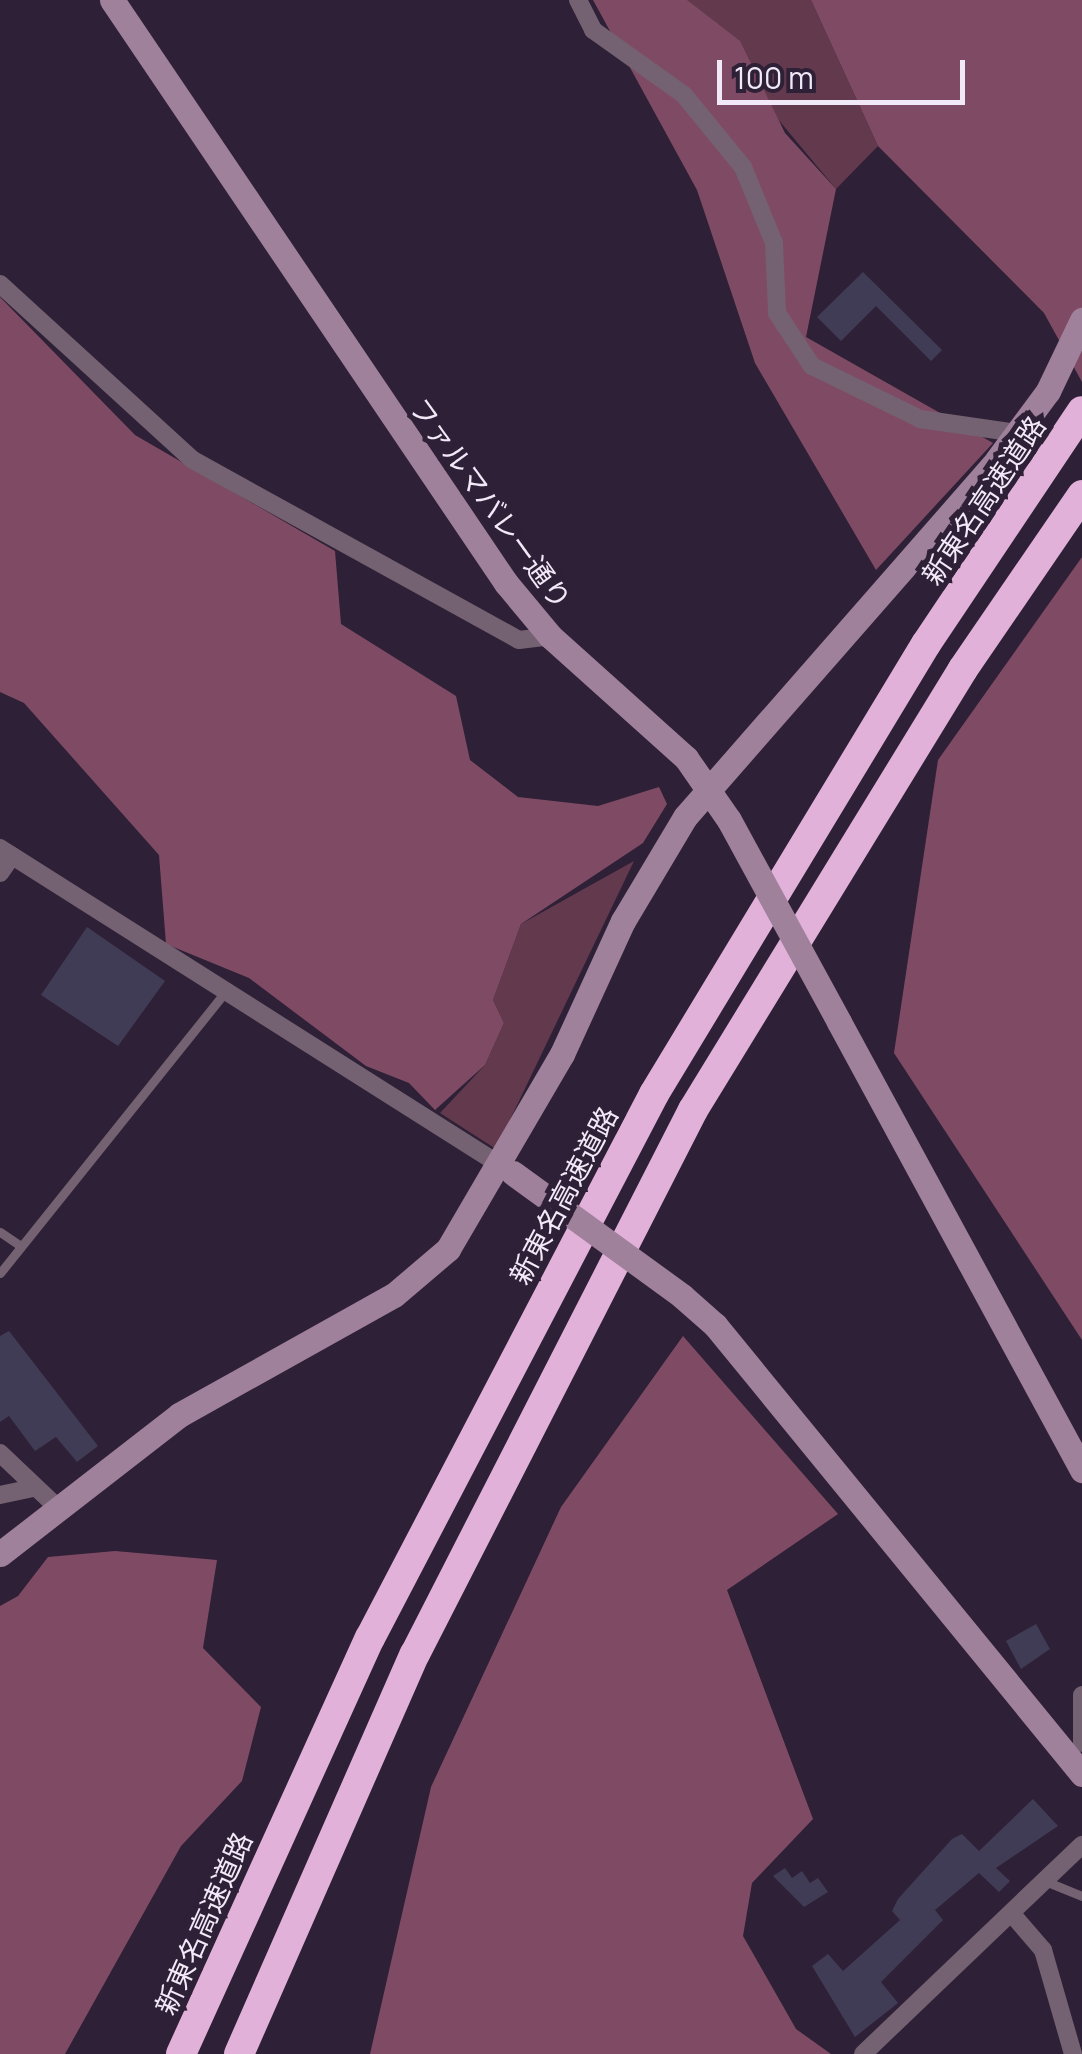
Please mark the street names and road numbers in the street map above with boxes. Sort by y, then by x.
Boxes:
street label: ファルマバレー通り [403,391,579,615]
street label: 新東名高速道路 [914,409,1052,591]
street label: 新東名高速道路 [502,1101,624,1289]
street label: 新東名高速道路 [148,1827,258,2019]

